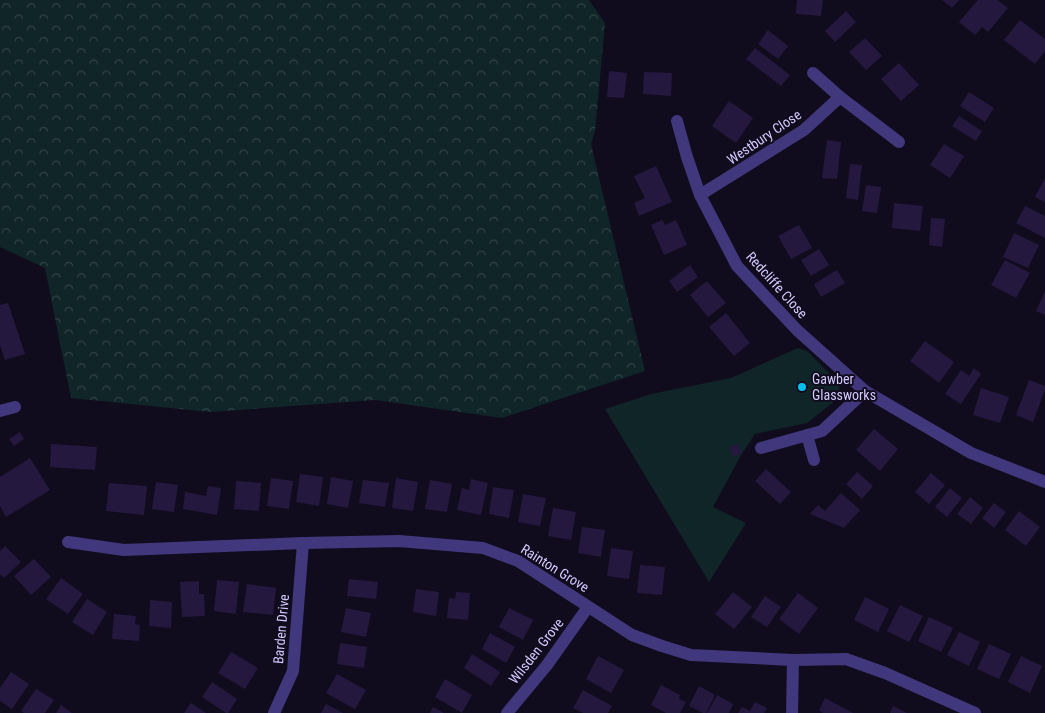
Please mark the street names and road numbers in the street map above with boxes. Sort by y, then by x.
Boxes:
street label: Westbury Close [724,106,804,168]
street label: Redcliffe Close [743,249,811,322]
street label: Rainton Grove [518,541,592,595]
street label: Barden Drive [270,593,292,665]
street label: Wilsden Grove [505,615,567,687]

